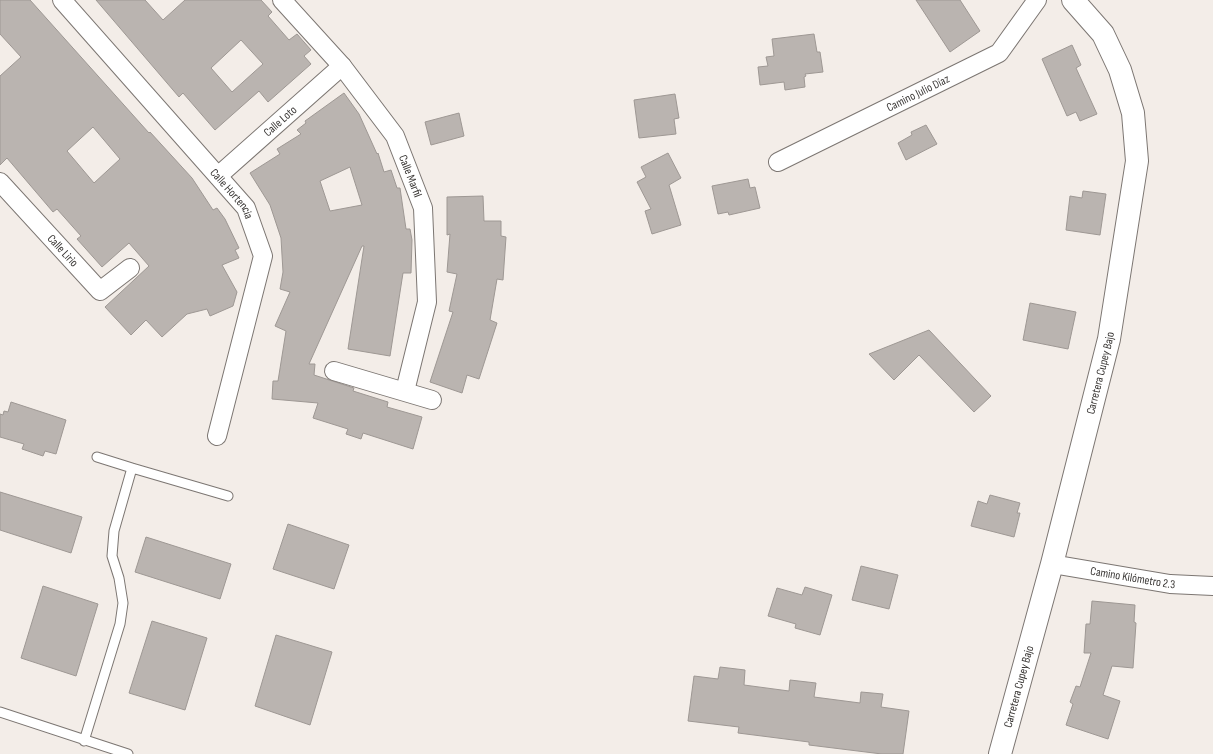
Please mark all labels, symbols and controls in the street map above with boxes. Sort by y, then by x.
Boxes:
street label: Camino Julio Díaz [884,71,953,115]
street label: Calle Loto [261,103,300,140]
street label: Calle Marfil [395,153,425,200]
street label: Calle Hortencia [207,166,256,221]
street label: Calle Lirio [44,231,81,270]
street label: Carretera Cupey Bajo [1083,331,1118,416]
street label: Camino Kilómetro 2.3 [1089,564,1176,592]
street label: Carretera Cupey Bajo [1001,644,1037,729]

